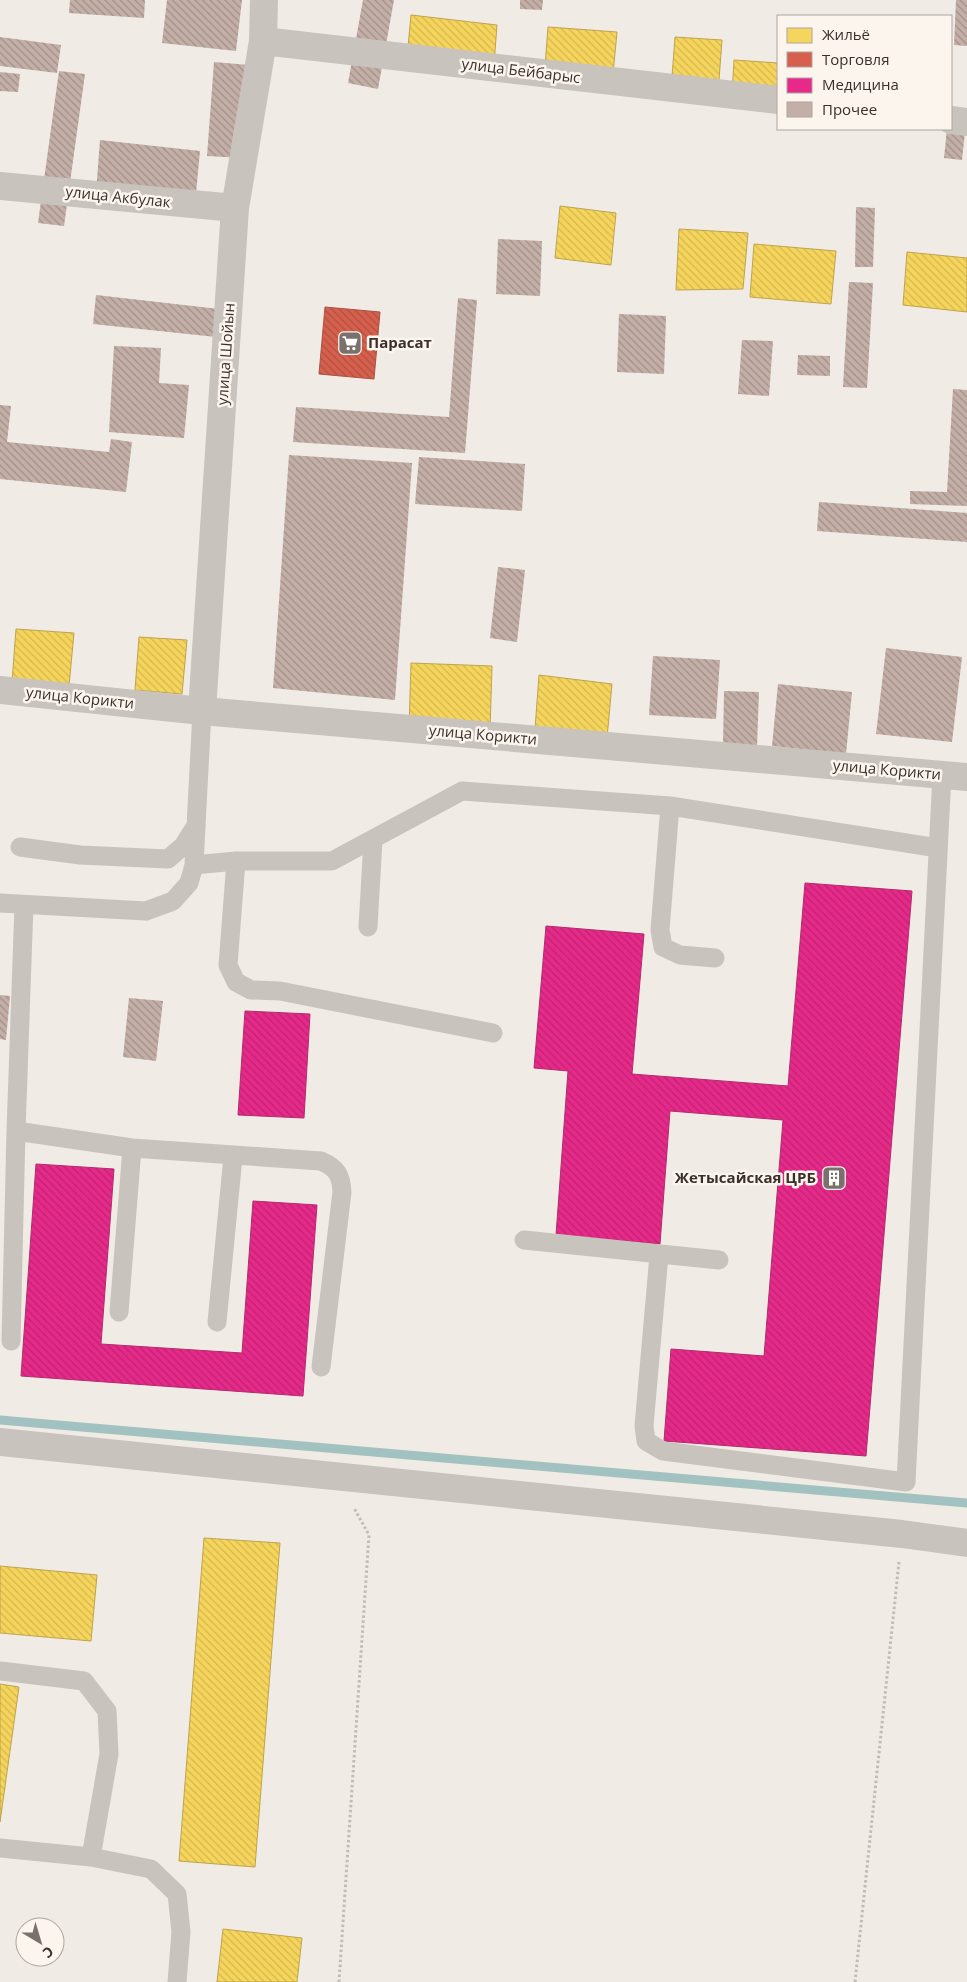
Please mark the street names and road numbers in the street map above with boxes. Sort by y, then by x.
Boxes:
street label: улица Бейбарыс [461,53,582,87]
street label: улица Акбулак [65,181,172,211]
street label: улица Шойын [211,302,239,406]
street label: улица Корикти [25,681,135,713]
street label: улица Корикти [428,719,538,749]
street label: улица Корикти [832,754,942,784]

